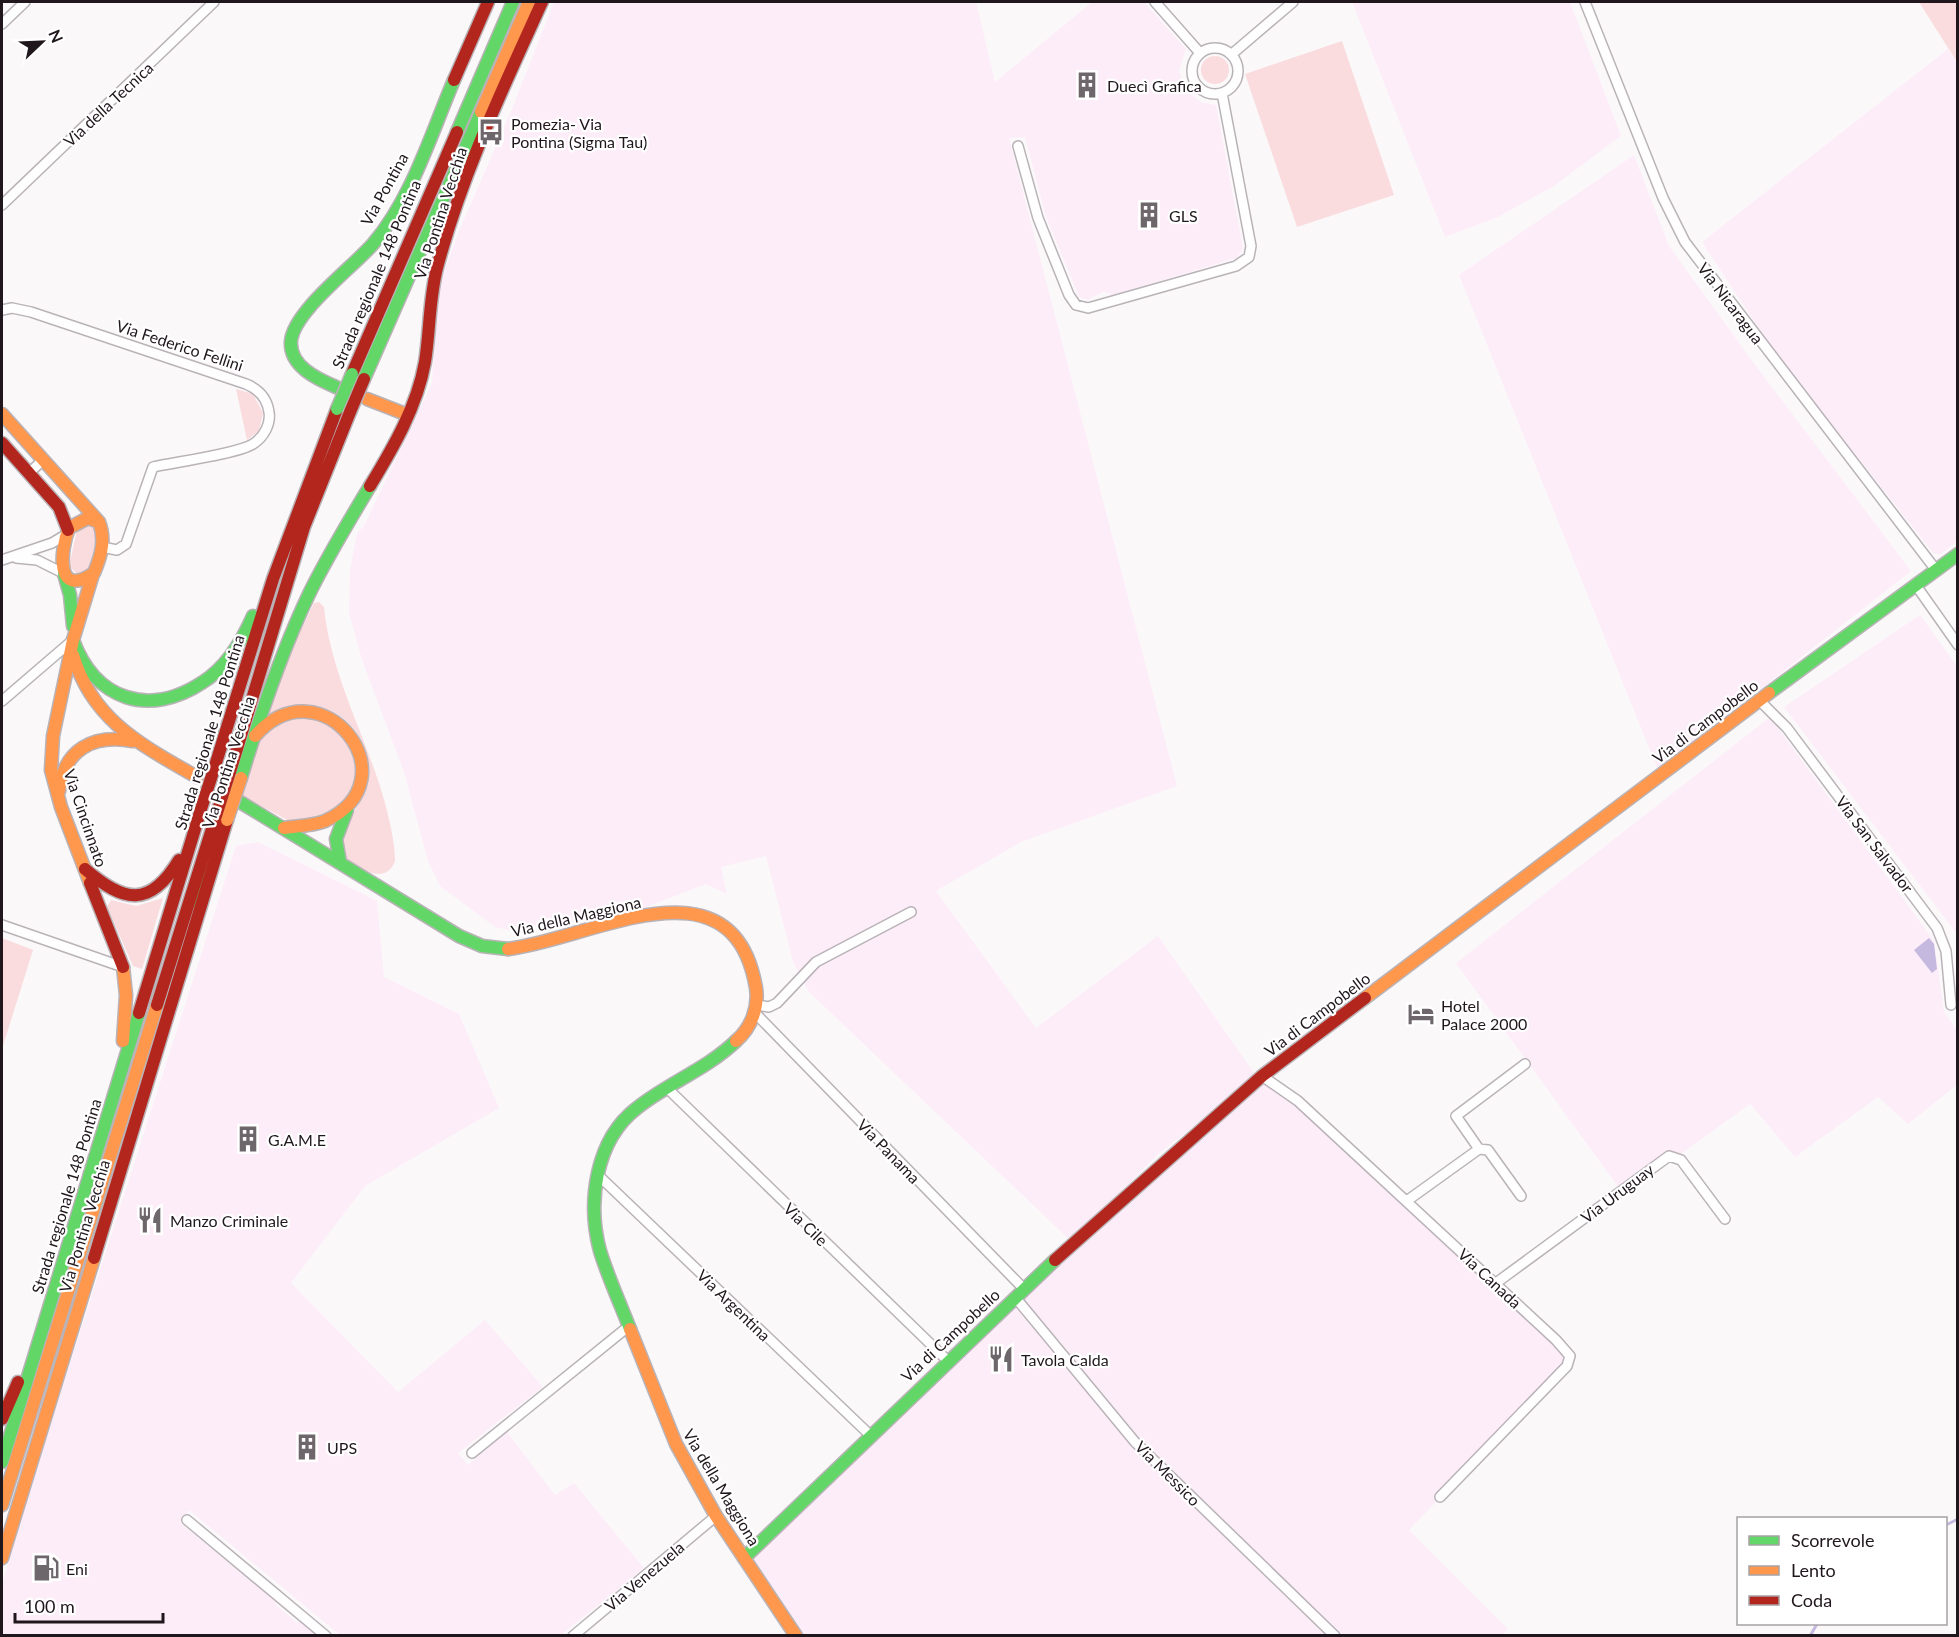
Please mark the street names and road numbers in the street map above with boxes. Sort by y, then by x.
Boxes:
street label: Via della Tecnica [59,58,157,150]
street label: Via Pontina Vecchia [410,144,470,282]
street label: Via Pontina [356,149,412,229]
street label: Strada regionale 148 Pontina [328,177,424,371]
street label: Via Nicaragua [1694,259,1768,347]
street label: Via Federico Fellini [114,316,246,374]
street label: Strada regionale 148 Pontina [170,632,248,832]
street label: Via di Campobello [1648,675,1762,767]
street label: Via Pontina Vecchia [198,693,258,831]
street label: Via Cincinnato [60,767,112,869]
street label: Via San Salvador [1832,792,1918,896]
street label: Via della Maggiona [509,892,643,940]
street label: Via di Campobello [1260,968,1374,1060]
street label: Strada regionale 148 Pontina [27,1096,105,1296]
street label: Via Panama [854,1115,924,1187]
street label: Via Pontina Vecchia [55,1157,113,1295]
street label: Via Uruguay [1577,1159,1658,1227]
street label: Via Cile [780,1199,832,1249]
street label: Via Canada [1455,1244,1525,1312]
street label: Via Argentina [693,1265,775,1345]
street label: Via di Campobello [897,1285,1003,1385]
street label: Via della Maggiona [680,1425,764,1549]
street label: Via Messico [1132,1437,1204,1509]
street label: Via Venezuela [600,1537,688,1615]

